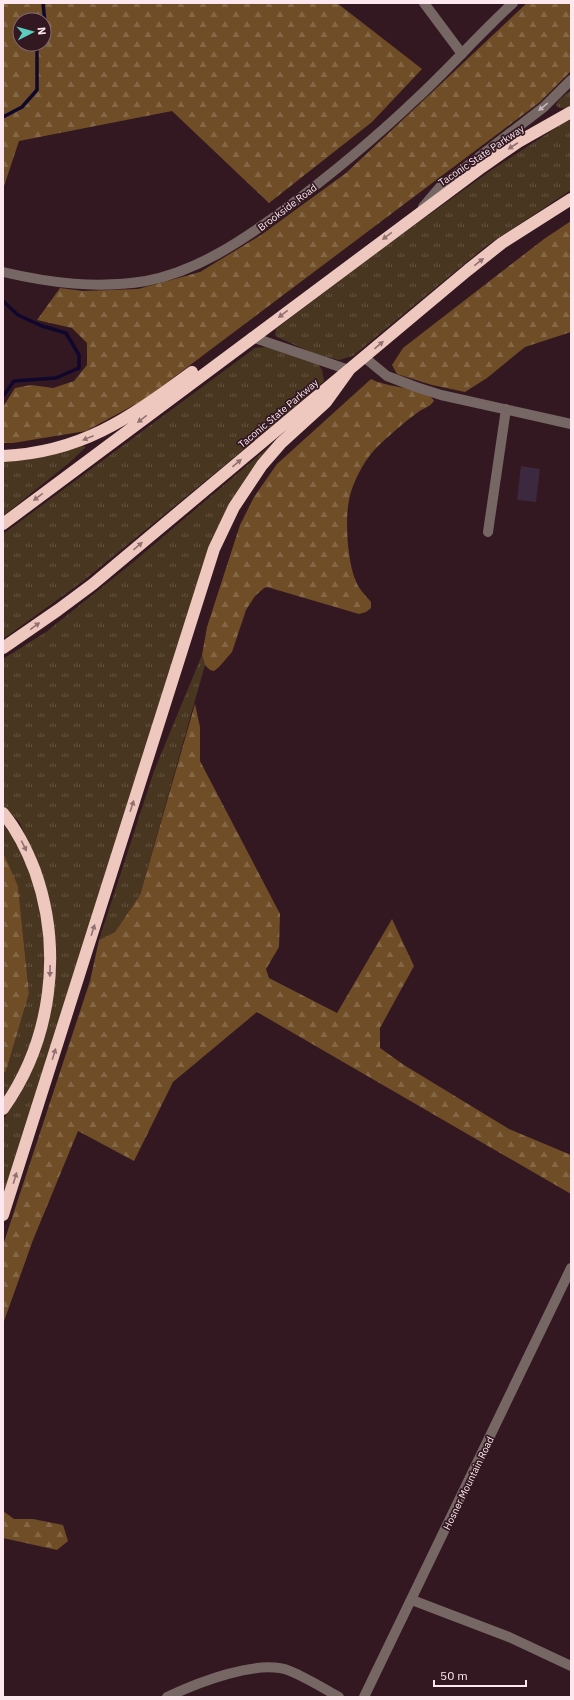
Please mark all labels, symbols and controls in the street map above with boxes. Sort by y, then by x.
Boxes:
north arrow [12,12,52,52]
text: N [35,26,49,36]
one-way arrow [538,103,549,112]
street label: Taconic State Parkway [436,122,527,189]
one-way arrow [508,142,518,150]
street label: Brookside Road [255,181,319,234]
one-way arrow [382,232,393,240]
one-way arrow [473,257,484,266]
one-way arrow [278,310,289,318]
one-way arrow [373,340,384,349]
street label: Taconic State Parkway [236,376,321,451]
one-way arrow [137,415,148,423]
one-way arrow [81,435,93,441]
one-way arrow [232,458,243,467]
one-way arrow [33,493,44,501]
one-way arrow [132,542,143,551]
one-way arrow [30,622,41,630]
one-way arrow [129,799,135,811]
one-way arrow [21,840,27,851]
one-way arrow [90,923,96,935]
one-way arrow [47,965,53,978]
one-way arrow [51,1047,57,1059]
one-way arrow [12,1171,18,1183]
street label: Hosner Mountain Road [440,1434,497,1532]
scale bar [434,1662,526,1688]
text: 50 m [440,1668,468,1683]

